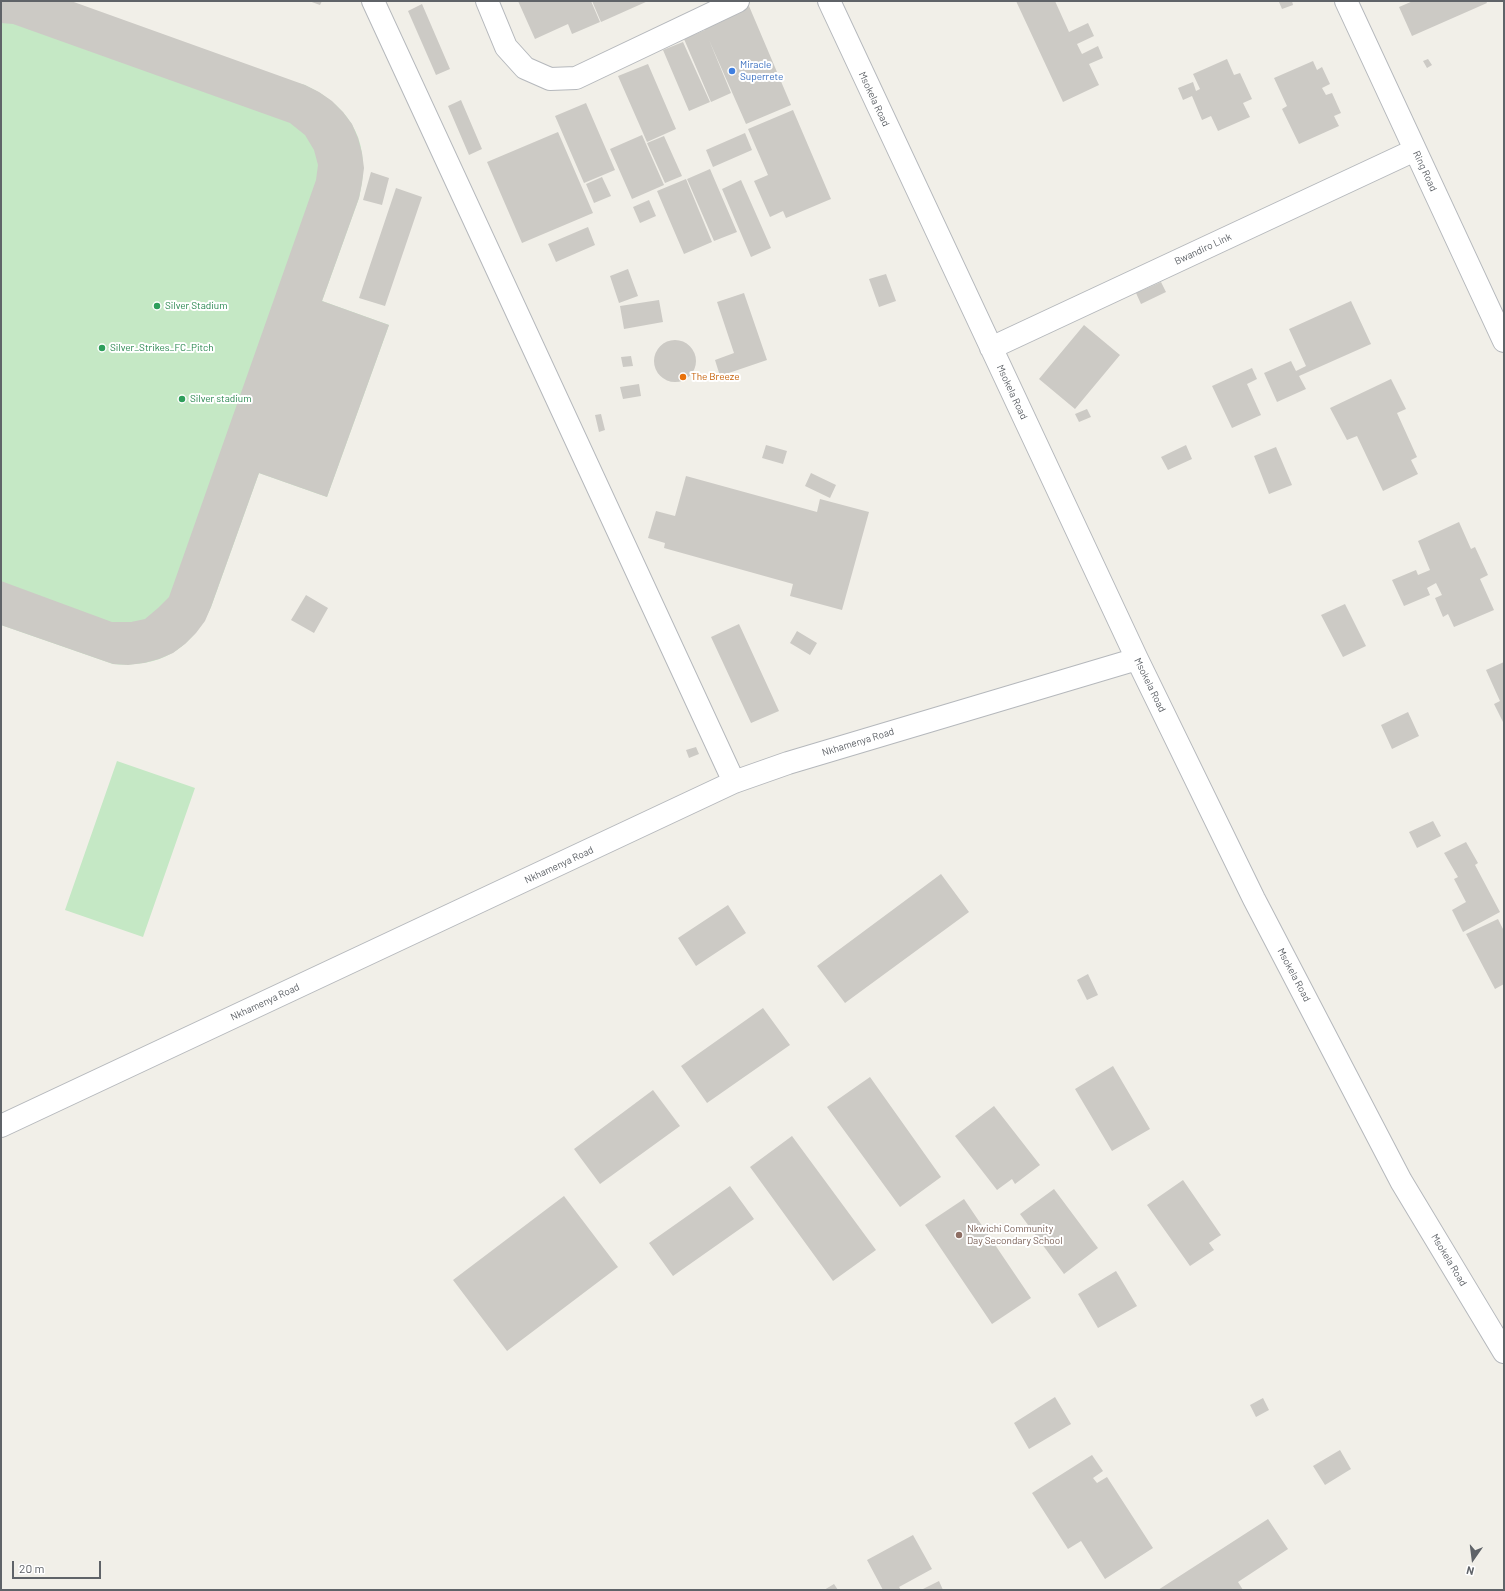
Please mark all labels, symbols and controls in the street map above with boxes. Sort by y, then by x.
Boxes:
place label: Miracle Superrete [740,59,783,82]
marker: Miracle Superrete [727,66,737,76]
street label: Msokela Road [856,70,892,128]
street label: Ring Road [1410,149,1440,193]
street label: Bwandiro Link [1173,231,1233,267]
place label: Silver Stadium [165,300,227,312]
marker: Silver Stadium [152,301,162,311]
place label: Silver_Strikes_FC_Pitch [110,342,214,354]
marker: Silver_Strikes_FC_Pitch [97,343,107,353]
street label: Msokela Road [994,363,1030,421]
place label: The Breeze [691,371,740,383]
marker: The Breeze [678,372,688,382]
place label: Silver stadium [190,393,251,405]
marker: Silver stadium [177,394,187,404]
street label: Msokela Road [1132,656,1168,714]
street label: Nkhamenya Road [820,725,896,759]
street label: Nkhamenya Road [523,844,595,886]
street label: Msokela Road [1275,946,1313,1004]
street label: Nkhamenya Road [229,981,301,1023]
place label: Nkwichi Community Day Secondary School [967,1223,1063,1246]
marker: Nkwichi Community Day Secondary School [954,1230,964,1240]
street label: Msokela Road [1429,1232,1469,1288]
north arrow [1453,1539,1493,1579]
scale bar [14,1553,103,1579]
text: 20 m [19,1561,45,1575]
text: N [1465,1564,1475,1578]

